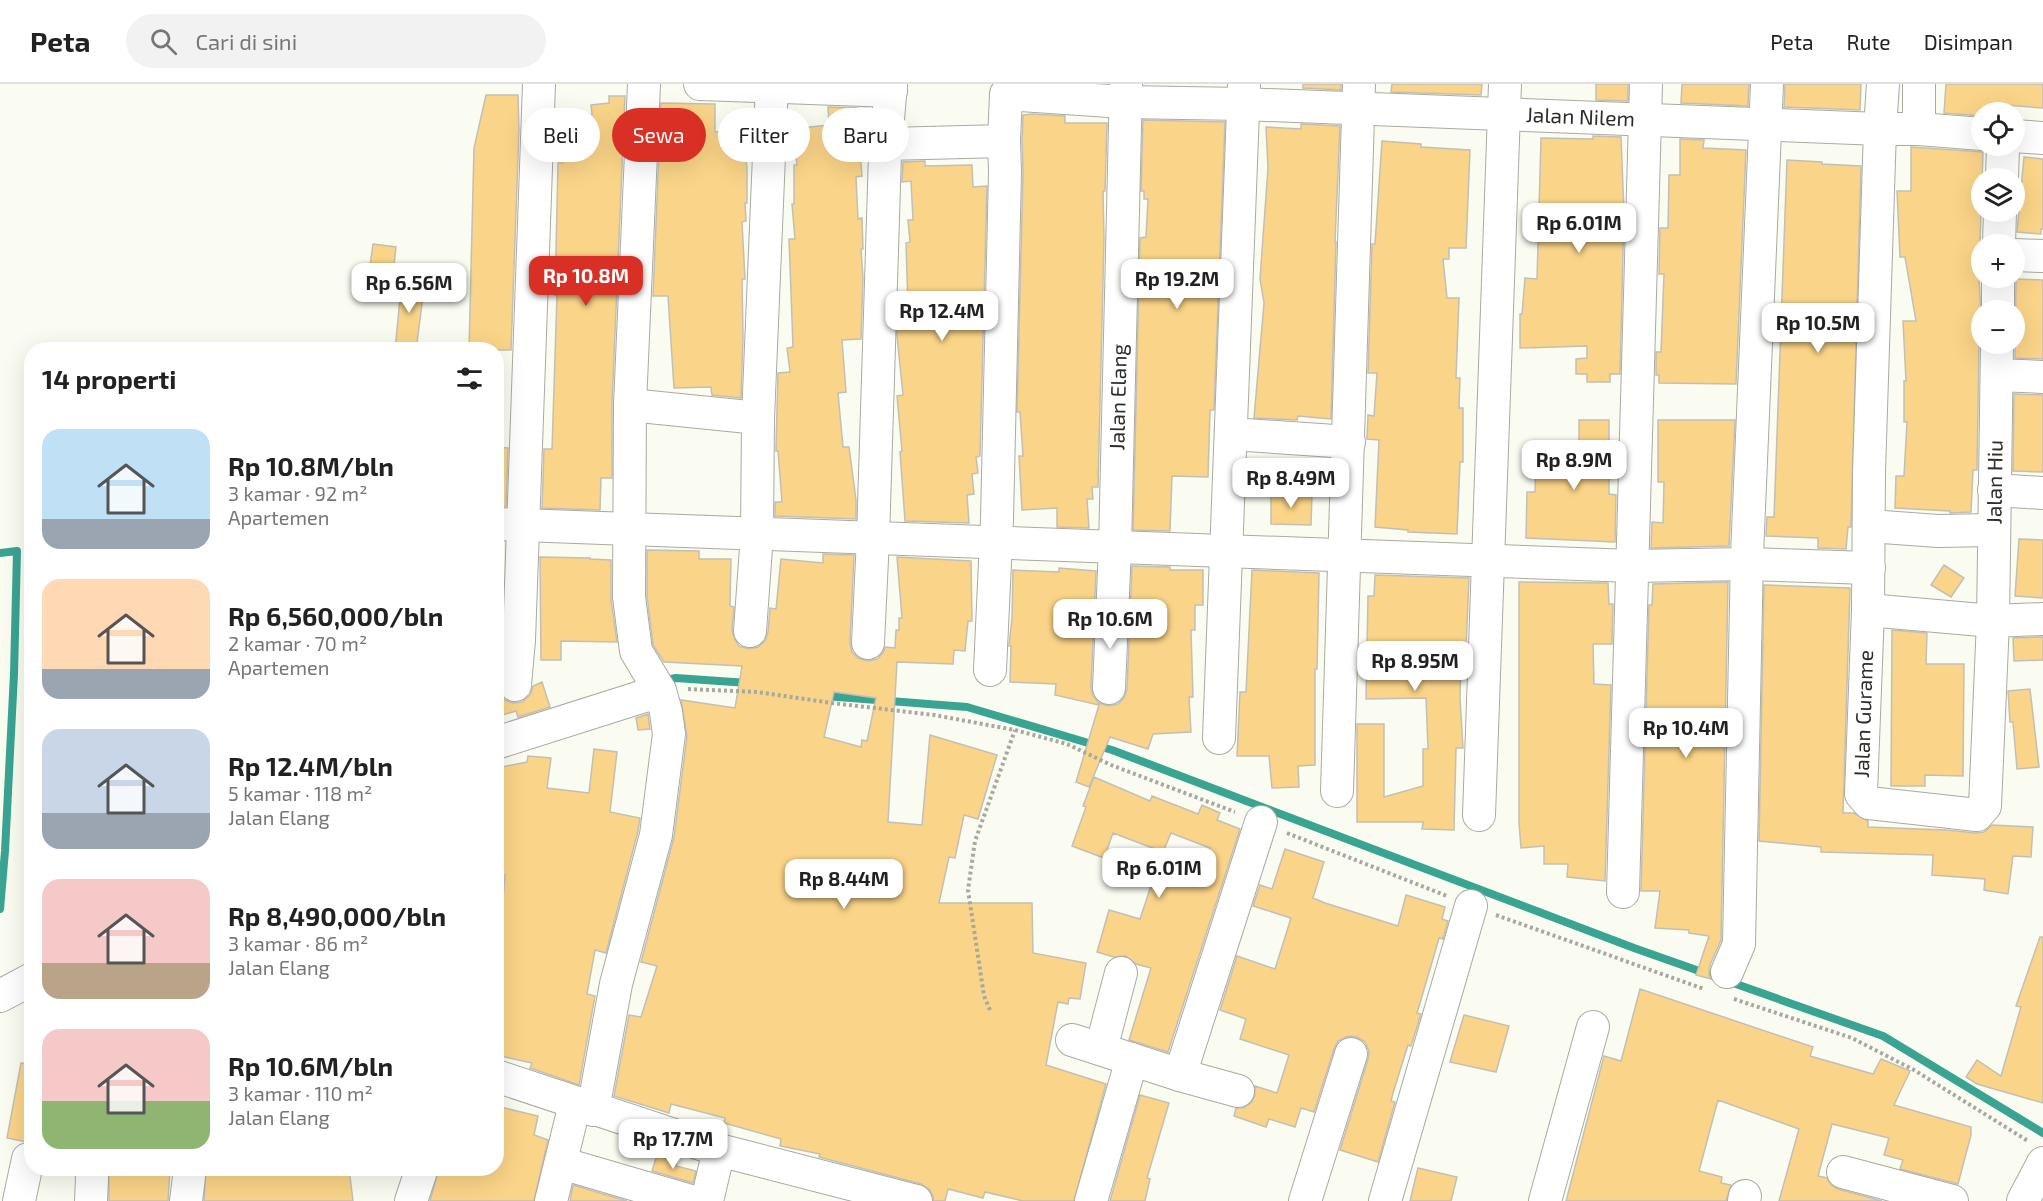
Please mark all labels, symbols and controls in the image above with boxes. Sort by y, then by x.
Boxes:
search box [126,14,546,68]
text: Peta [30,24,90,58]
icon: search [147,25,180,58]
text: Cari di sini [195,28,297,54]
text: Peta [1770,29,1813,54]
text: Rute [1846,29,1891,54]
text: Disimpan [1924,29,2013,54]
street label: Jalan Nilem [1525,101,1636,130]
map controls [1971,102,2025,354]
button: locate [1971,102,2025,156]
chip: Beli [522,108,600,162]
chip: Sewa [612,108,706,162]
chip: Filter [718,108,810,162]
chip: Baru [822,108,909,162]
button: layers [1971,168,2025,222]
pin: Rp 6.01M [1517,203,1641,254]
text: Rp 6.01M [1536,210,1622,234]
button: + [1971,234,2025,288]
pin: Rp 10.8M [524,256,648,307]
pin: Rp 19.2M [1115,259,1239,310]
pin: Rp 6.56M [347,263,471,314]
text: Rp 10.8M [543,263,629,287]
text: Rp 19.2M [1135,266,1219,290]
text: Rp 6.56M [365,270,453,294]
pin: Rp 12.4M [880,291,1004,342]
text: Rp 12.4M [899,298,985,322]
button: − [1971,300,2025,354]
pin: Rp 10.5M [1756,303,1880,354]
text: Rp 10.5M [1776,310,1860,334]
street label: Jalan Elang [1103,343,1131,451]
icon: filters [453,362,486,395]
text: 14 properti [42,363,176,394]
pin: Rp 8.9M [1519,440,1629,491]
street label: Jalan Hiu [1980,440,2007,525]
text: Rp 8.9M [1536,447,1612,471]
text: Rp 10.8M/bln [228,450,394,481]
icon: home [90,453,162,525]
pin: Rp 8.49M [1229,458,1353,509]
text: Rp 8.49M [1246,465,1336,489]
text: 3 kamar · 92 m² [228,481,367,505]
text: Apartemen [228,505,329,529]
pin: Rp 10.6M [1048,599,1172,650]
text: Rp 6,560,000/bln [228,600,443,631]
icon: home [90,603,162,675]
text: Rp 10.6M [1067,606,1153,630]
text: 2 kamar · 70 m² [228,631,367,655]
pin: Rp 8.95M [1353,641,1477,692]
text: Rp 8.95M [1371,648,1459,672]
street label: Jalan Gurame [1848,649,1877,778]
text: Apartemen [228,655,329,679]
pin: Rp 10.4M [1624,708,1748,759]
text: Rp 10.4M [1643,715,1729,739]
text: Rp 12.4M/bln [228,750,393,781]
icon: home [90,753,162,825]
text: 5 kamar · 118 m² [228,781,372,805]
text: Jalan Elang [228,805,330,829]
pin: Rp 6.01M [1097,848,1221,899]
text: Rp 6.01M [1116,855,1202,879]
pin: Rp 8.44M [782,859,906,910]
text: Rp 8.44M [799,866,889,890]
text: Rp 8,490,000/bln [228,900,446,931]
icon: home [90,903,162,975]
text: 3 kamar · 86 m² [228,931,368,955]
text: Jalan Elang [228,955,330,979]
text: Rp 10.6M/bln [228,1050,393,1081]
icon: home [90,1053,162,1125]
text: 3 kamar · 110 m² [228,1081,373,1105]
text: Jalan Elang [228,1105,330,1129]
pin: Rp 17.7M [611,1119,735,1170]
text: Rp 17.7M [633,1126,713,1150]

